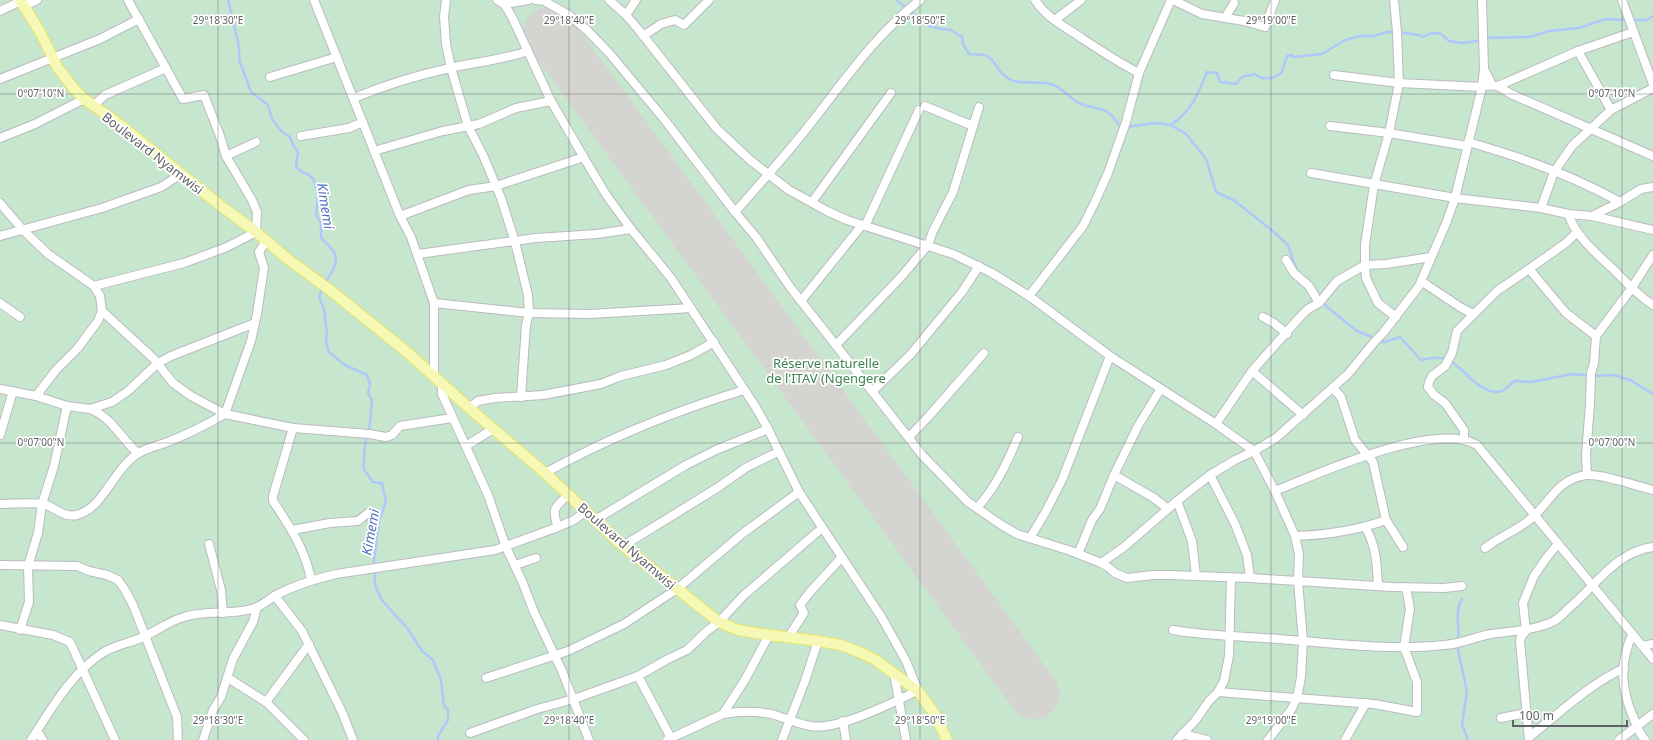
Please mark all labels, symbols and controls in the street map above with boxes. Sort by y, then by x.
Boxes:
text: 29°18'30"E [193,13,243,27]
text: 29°18'40"E [544,13,594,27]
text: 29°18'50"E [895,13,945,27]
text: 29°19'00"E [1246,13,1296,27]
text: 0°07'10"N [18,86,64,100]
text: 0°07'10"N [1589,86,1635,100]
street label: Boulevard Nyamwisi [98,108,208,198]
water label: Kimemi [313,182,339,231]
park label: Réserve naturelle de l'ITAV (Ngengere [766,354,886,387]
text: 0°07'00"N [18,435,64,449]
text: 0°07'00"N [1589,435,1635,449]
street label: Boulevard Nyamwisi [574,498,680,594]
water label: Kimemi [357,507,383,557]
scale bar [1513,702,1627,728]
text: 100 m [1519,707,1554,724]
text: 29°18'30"E [193,713,243,727]
text: 29°18'40"E [544,713,594,727]
text: 29°18'50"E [895,713,945,727]
text: 29°19'00"E [1246,713,1296,727]

